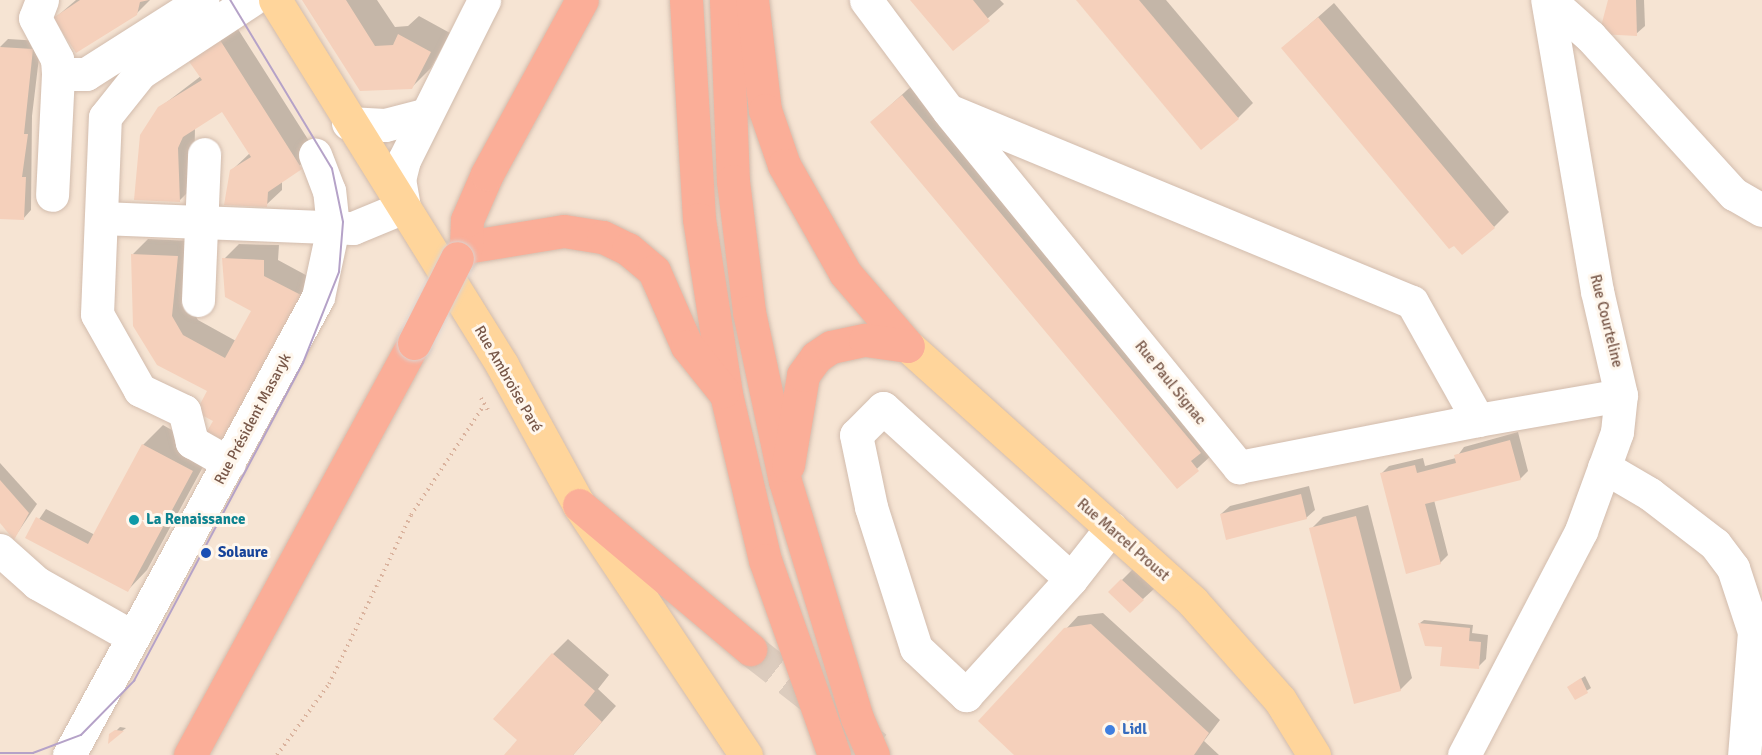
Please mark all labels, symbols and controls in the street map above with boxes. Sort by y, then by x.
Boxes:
street label: Rue Courteline [1586,273,1626,369]
street label: Rue Ambroise Paré [470,323,546,435]
street label: Rue Paul Signac [1131,338,1209,428]
street label: Rue Président Masaryk [211,350,295,488]
street label: Rue Marcel Proust [1073,495,1173,585]
place label: La Renaissance [146,511,245,529]
marker: La Renaissance [127,513,141,527]
place label: Solaure [218,544,268,562]
marker: Solaure [199,546,213,560]
place label: Lidl [1122,721,1147,739]
marker: Lidl [1103,723,1117,737]

